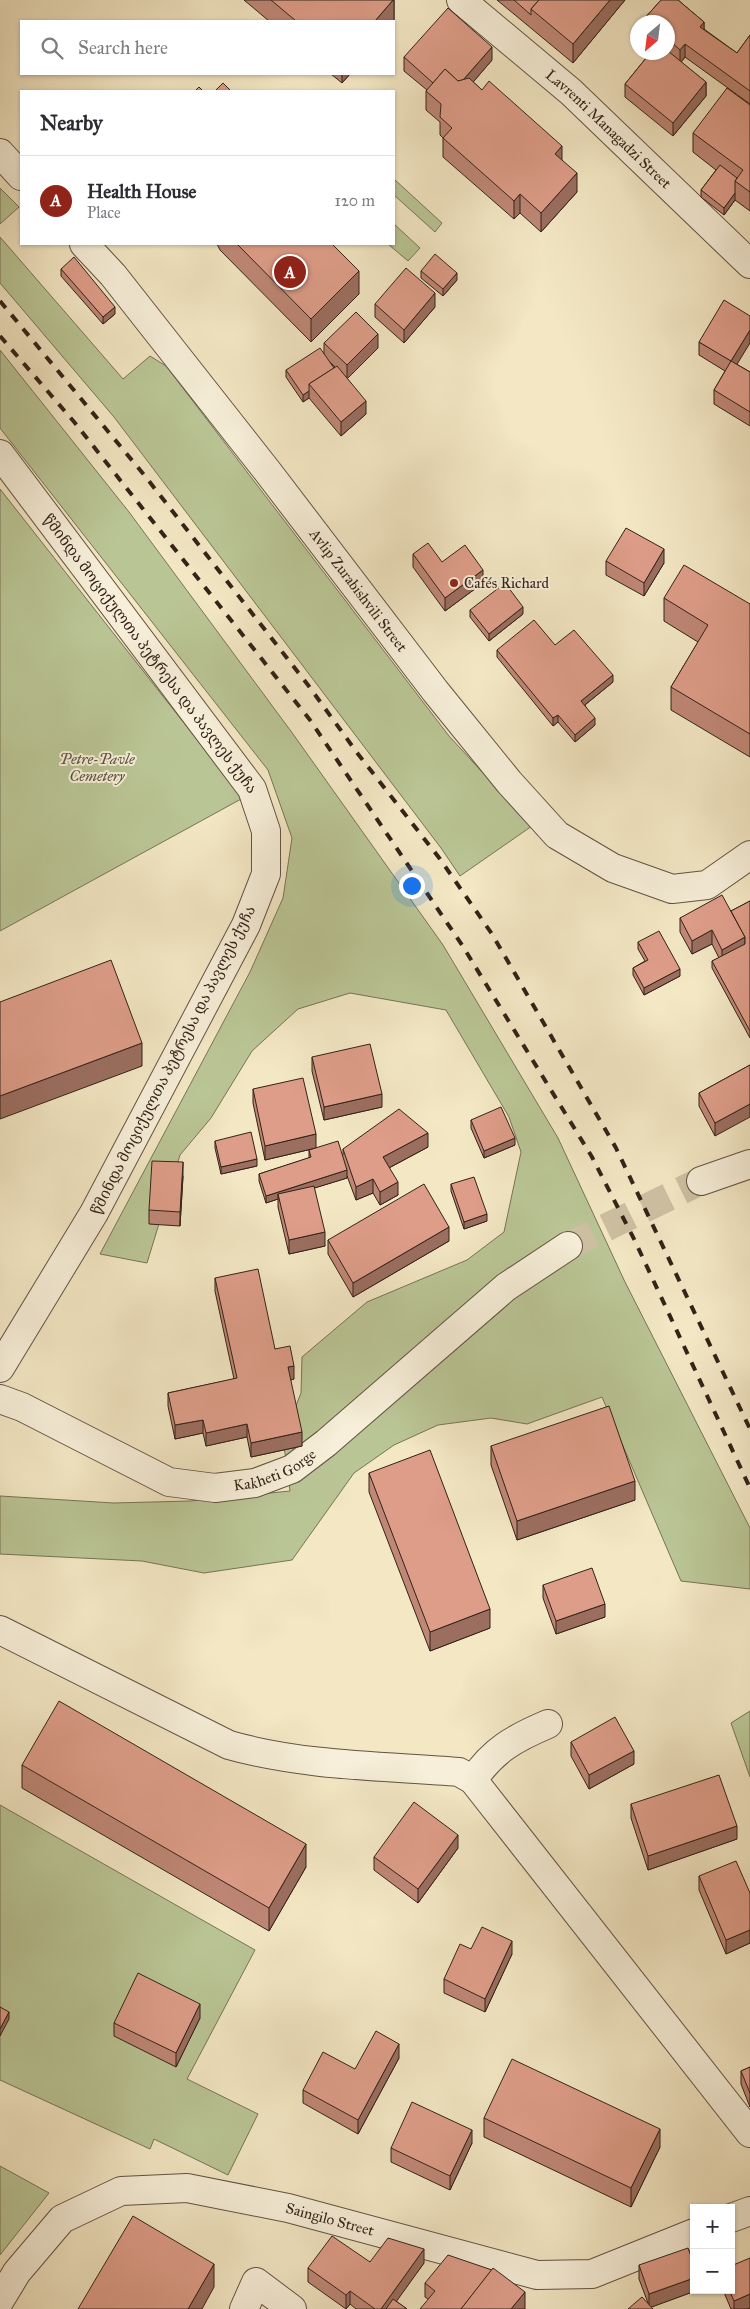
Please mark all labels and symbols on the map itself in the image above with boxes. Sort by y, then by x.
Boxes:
north arrow [630,15,675,60]
street label: Lavrenti Managadzi Street [542,66,675,193]
pin: A [274,253,306,291]
street label: წმინდა მოციქულთა პეტრესა და პავლეს ქუჩა [39,511,261,797]
street label: Avlip Zurabishvili Street [305,524,411,656]
place label: Cafés Richard [464,574,550,592]
marker: Cafés Richard [448,577,460,589]
park label: Petre-Pavle Cemetery [59,750,135,785]
your location [399,873,425,899]
street label: წმინდა მოციქულთა პეტრესა და პავლეს ქუჩა [87,902,259,1218]
street label: Kakheti Gorge [233,1445,319,1495]
street label: Saingilo Street [284,2199,377,2240]

